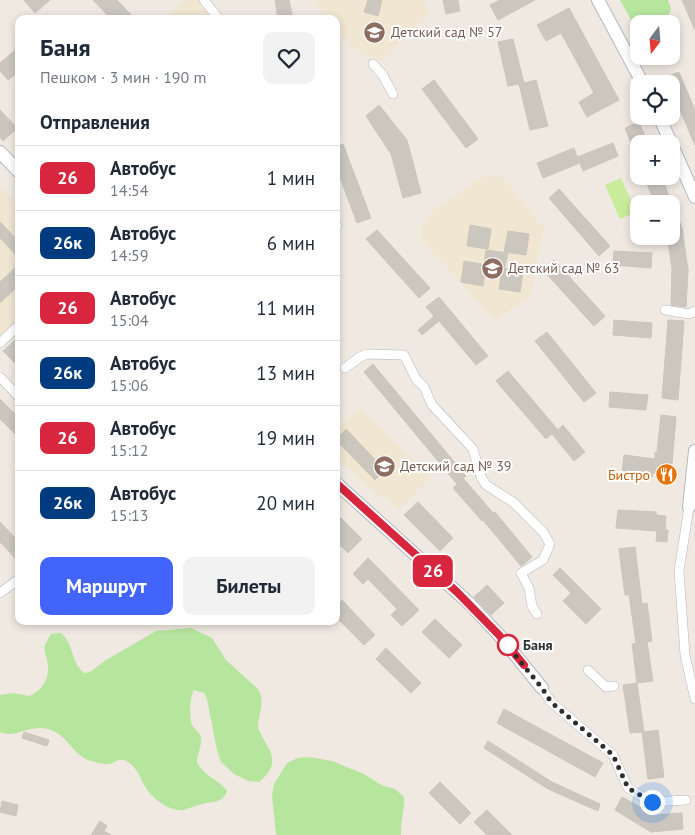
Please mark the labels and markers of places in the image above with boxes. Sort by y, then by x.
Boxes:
school or university icon: Детский сад № 57 [363,20,387,44]
place label: Детский сад № 57 [391,23,502,41]
school or university icon: Детский сад № 63 [480,256,504,280]
place label: Детский сад № 63 [508,259,619,277]
school or university icon: Детский сад № 39 [372,454,396,478]
place label: Детский сад № 39 [400,457,511,475]
restaurant icon: Бистро [654,463,678,487]
place label: Бистро [608,466,650,484]
marker: Баня [497,634,519,656]
place label: Баня [523,636,552,654]

